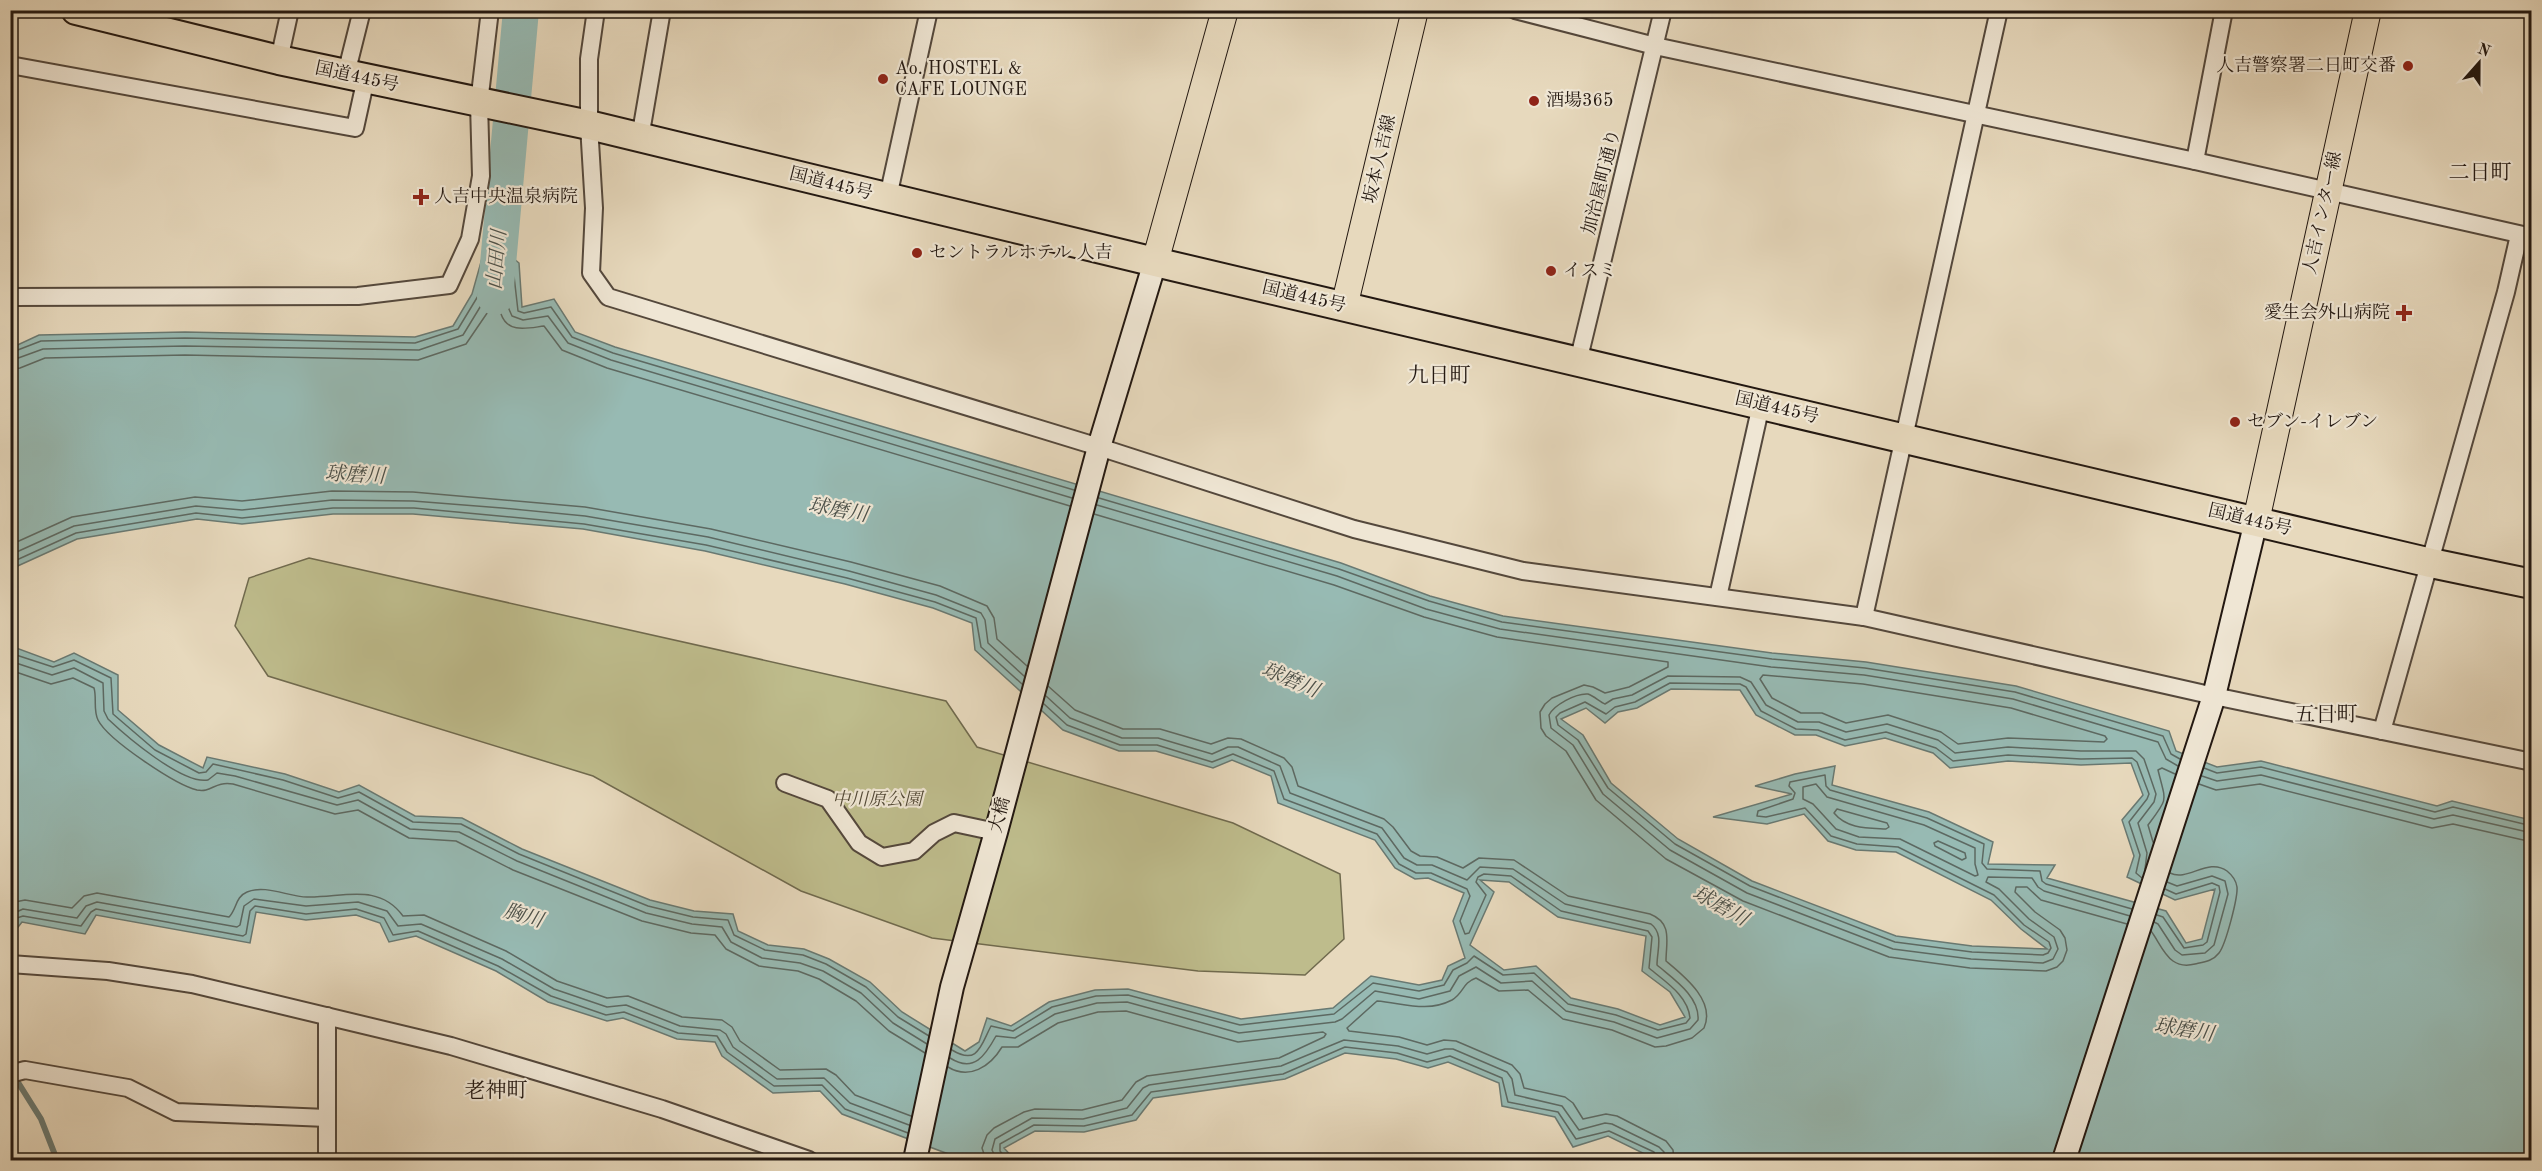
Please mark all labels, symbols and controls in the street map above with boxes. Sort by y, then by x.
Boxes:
north arrow [2449,33,2509,93]
text: N [2475,41,2493,61]
place label: 人吉警察署二日町交番 [2216,55,2396,75]
street label: 国道445号 [313,57,401,95]
marker: 人吉警察署二日町交番 [2401,59,2415,73]
place label: Ao. HOSTEL & CAFE LOUNGE [895,60,1027,99]
marker: Ao. HOSTEL & CAFE LOUNGE [876,72,890,86]
place label: 酒場365 [1546,91,1613,110]
marker: 酒場365 [1527,94,1541,108]
street label: 坂本人吉線 [1359,113,1399,205]
street label: 加治屋町通り [1578,127,1624,237]
street label: 人吉インター線 [2299,149,2345,276]
district label: 二日町 [2449,162,2512,184]
street label: 国道445号 [787,163,875,203]
place label: 人吉中央温泉病院 [434,186,578,206]
marker: 人吉中央温泉病院 [412,188,430,206]
water label: 山田川 [483,227,511,291]
place label: セントラルホテル 人吉 [929,242,1113,262]
marker: セントラルホテル 人吉 [910,246,924,260]
place label: イスミ [1563,262,1617,280]
marker: イスミ [1544,264,1558,278]
street label: 国道445号 [1260,277,1348,315]
place label: 愛生会外山病院 [2264,302,2390,322]
marker: 愛生会外山病院 [2395,304,2413,322]
district label: 九日町 [1408,364,1471,387]
street label: 国道445号 [1733,388,1821,426]
place label: セブン-イレブン [2247,412,2378,431]
marker: セブン-イレブン [2228,415,2242,429]
water label: 球磨川 [325,462,388,488]
water label: 球磨川 [807,494,872,526]
street label: 国道445号 [2206,500,2294,538]
water label: 球磨川 [1258,658,1324,703]
district label: 五日町 [2295,704,2358,726]
park label: 中川原公園 [832,789,925,809]
street label: 大橋 [985,795,1013,835]
water label: 球磨川 [1689,882,1754,931]
water label: 胸川 [501,900,547,933]
water label: 球磨川 [2153,1014,2217,1046]
district label: 老神町 [465,1079,528,1102]

